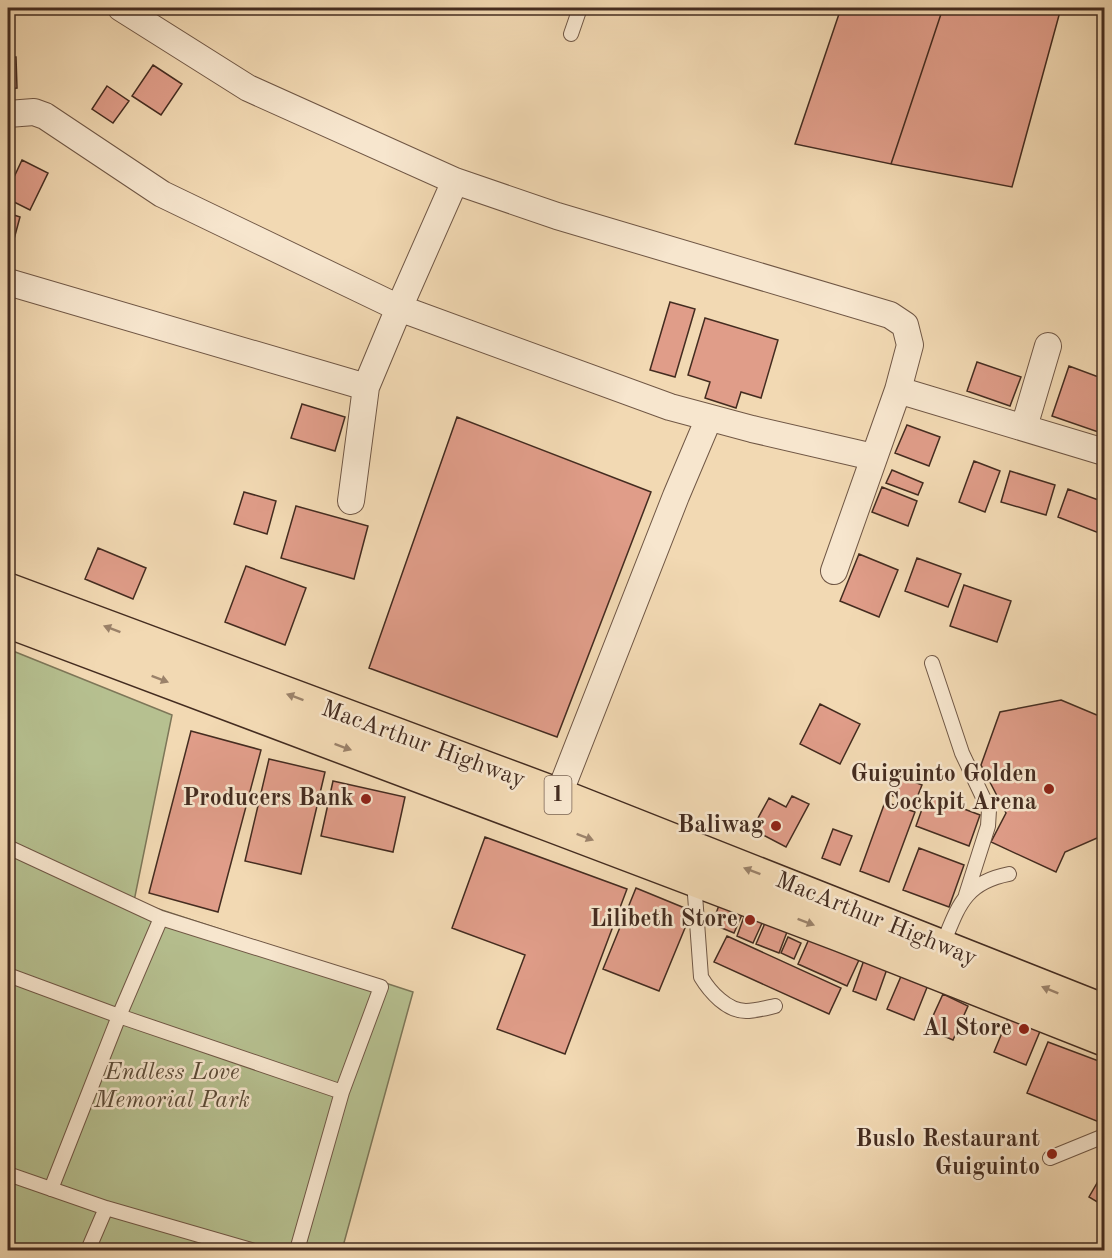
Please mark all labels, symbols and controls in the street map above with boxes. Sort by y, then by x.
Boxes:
one-way arrow [103,624,121,634]
one-way arrow [152,674,170,684]
one-way arrow [286,692,304,702]
street label: MacArthur Highway [318,697,528,793]
one-way arrow [334,743,352,752]
place label: Guiguinto Golden Cockpit Arena [851,763,1037,815]
road number: 1 [544,776,572,814]
marker: Guiguinto Golden Cockpit Arena [1042,782,1056,796]
place label: Producers Bank [182,787,354,811]
marker: Producers Bank [359,792,373,806]
place label: Baliwag [677,814,765,838]
marker: Baliwag [769,819,783,833]
one-way arrow [576,833,594,843]
one-way arrow [743,866,761,875]
street label: MacArthur Highway [772,869,980,971]
place label: Lilibeth Store [590,908,738,932]
marker: Lilibeth Store [743,913,757,927]
one-way arrow [797,918,815,927]
one-way arrow [1041,985,1059,994]
place label: Al Store [922,1017,1012,1041]
marker: Al Store [1017,1022,1031,1036]
park label: Endless Love Memorial Park [93,1061,250,1113]
place label: Buslo Restaurant Guiguinto [855,1128,1040,1180]
marker: Buslo Restaurant Guiguinto [1045,1147,1059,1161]

